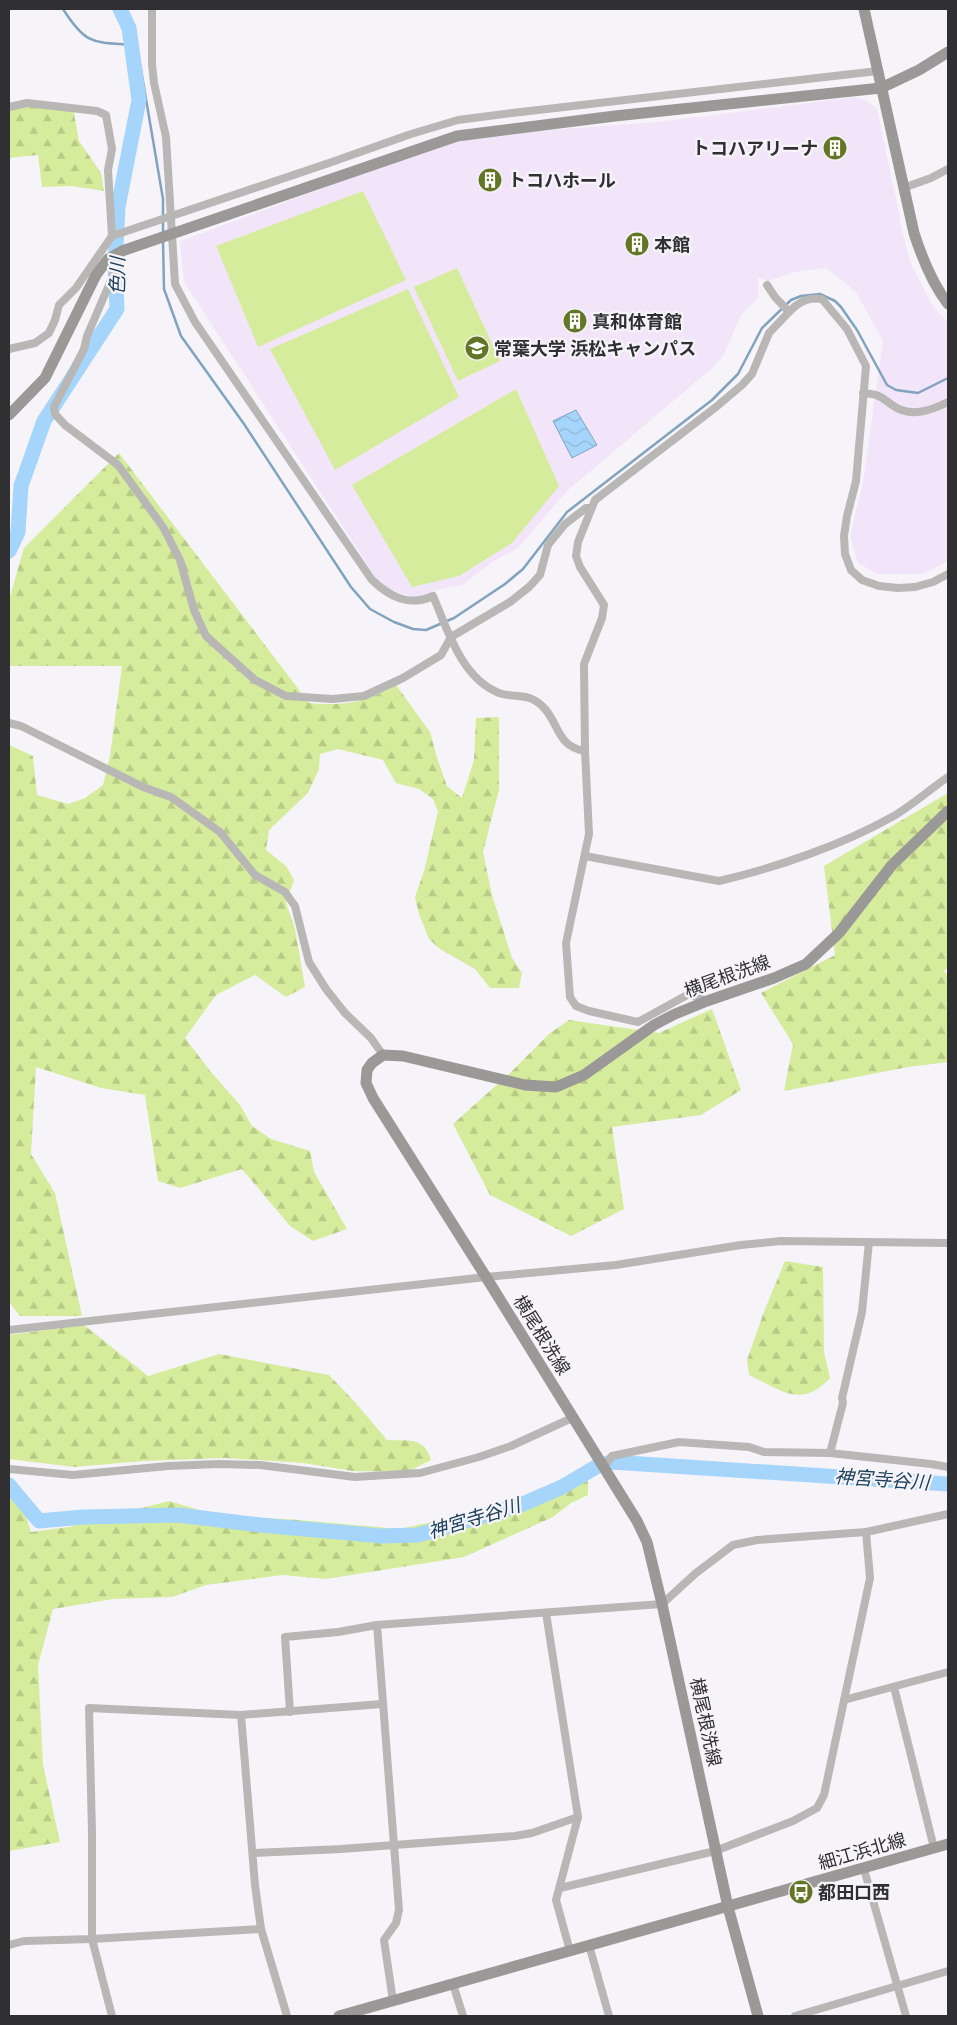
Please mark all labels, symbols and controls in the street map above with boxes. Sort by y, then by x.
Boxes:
building icon: トコハアリーナ [822,135,848,161]
place label: トコハアリーナ [692,137,818,160]
building icon: トコハホール [477,167,503,193]
place label: トコハホール [508,169,616,192]
building icon: 本館 [624,231,650,257]
place label: 本館 [654,233,690,256]
water label: 色川 [105,255,129,295]
building icon: 真和体育館 [562,308,588,334]
place label: 真和体育館 [592,310,682,333]
school or university icon: 常葉大学 浜松キャンパス [464,335,490,361]
place label: 常葉大学 浜松キャンパス [494,337,696,360]
street label: 横尾根洗線 [681,950,773,1002]
street label: 横尾根洗線 [508,1291,576,1379]
water label: 神宮寺谷川 [834,1464,932,1494]
water label: 神宮寺谷川 [425,1492,525,1543]
street label: 横尾根洗線 [685,1676,727,1768]
street label: 細江浜北線 [816,1828,908,1874]
bus stop icon: 都田口西 [788,1879,814,1905]
place label: 都田口西 [818,1881,890,1904]

